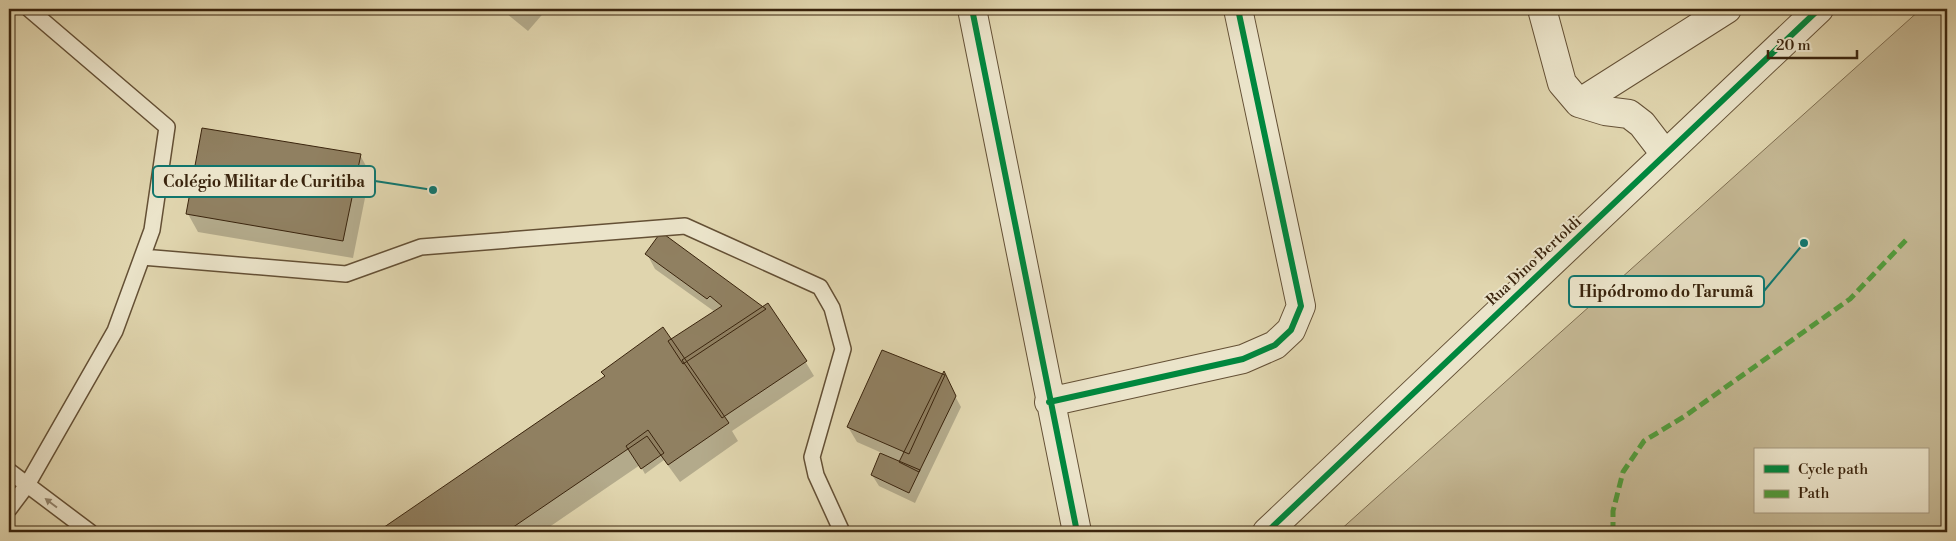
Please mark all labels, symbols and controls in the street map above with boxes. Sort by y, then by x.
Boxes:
scale bar [1768,28,1857,60]
text: 20 m [1776,36,1811,55]
callout: Colégio Militar de Curitiba [153,166,375,197]
text: Colégio Militar de Curitiba [163,172,365,192]
street label: Rua Dino Bertoldi [1482,212,1586,310]
callout: Hipódromo do Tarumã [1569,276,1764,307]
text: Hipódromo do Tarumã [1579,282,1754,302]
legend [1754,448,1928,514]
text: Cycle path [1798,460,1868,479]
text: Path [1798,484,1830,503]
one-way arrow [44,498,58,508]

